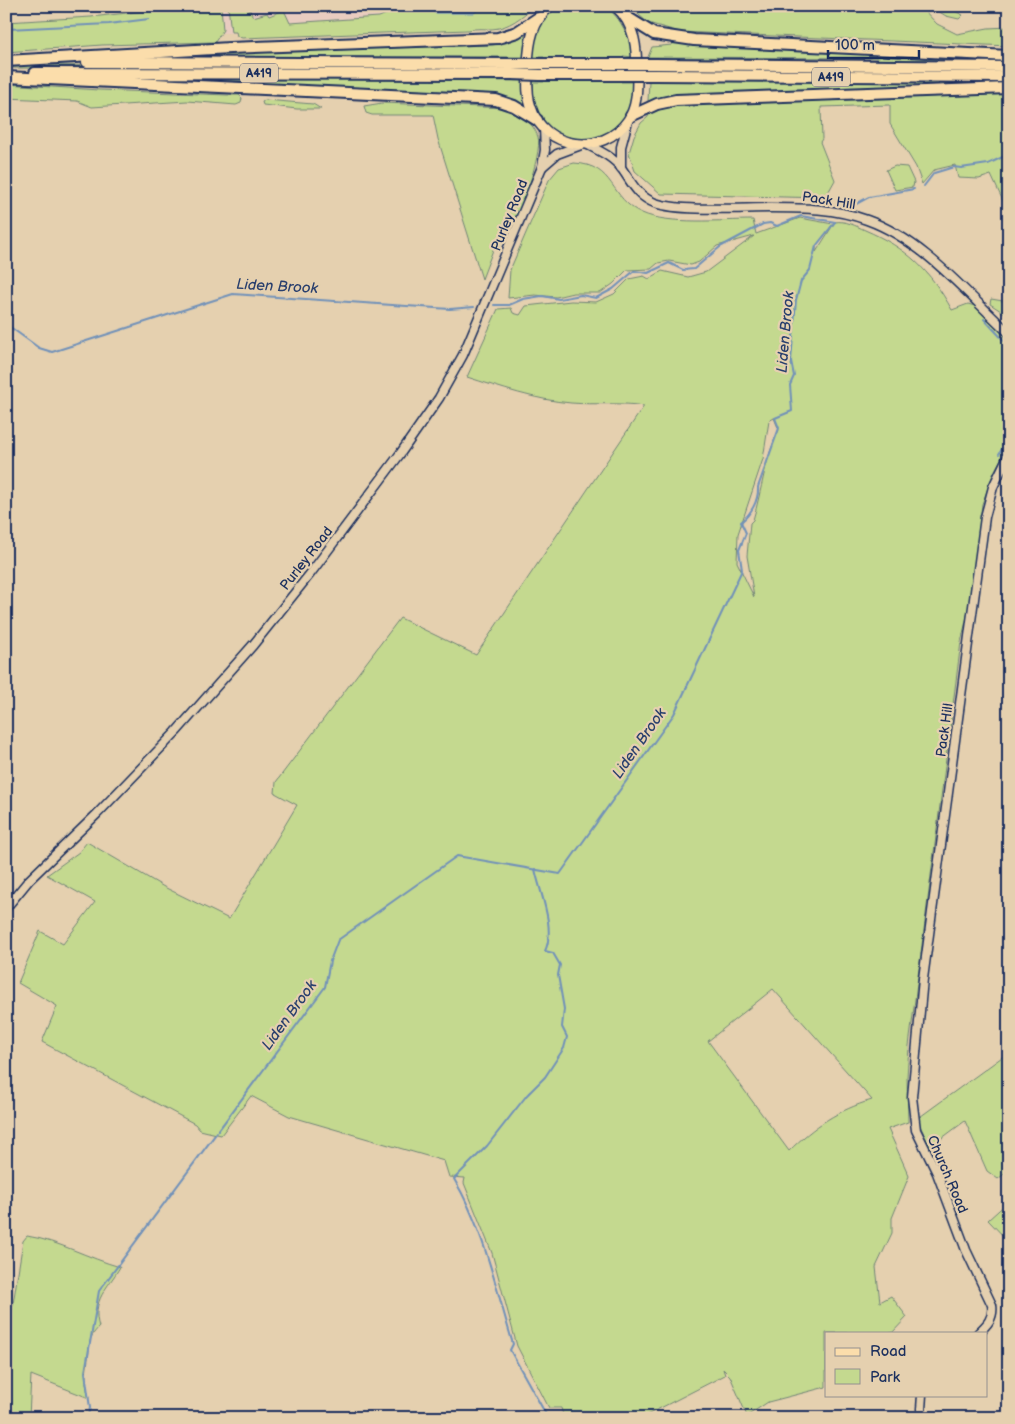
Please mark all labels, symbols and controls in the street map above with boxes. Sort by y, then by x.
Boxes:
scale bar [828,28,919,60]
text: 100 m [835,36,875,55]
road number: A419 [240,64,278,82]
road number: A419 [812,68,850,86]
street label: Purley Road [487,177,532,254]
street label: Pack Hill [801,188,857,213]
water label: Liden Brook [236,275,319,298]
water label: Liden Brook [772,290,799,374]
street label: Purley Road [276,523,336,593]
street label: Pack Hill [932,702,957,758]
water label: Liden Brook [608,704,671,782]
water label: Liden Brook [258,976,322,1054]
street label: Church Road [923,1133,972,1216]
legend [825,1332,988,1396]
text: Road [870,1342,906,1361]
text: Park [870,1368,901,1387]

